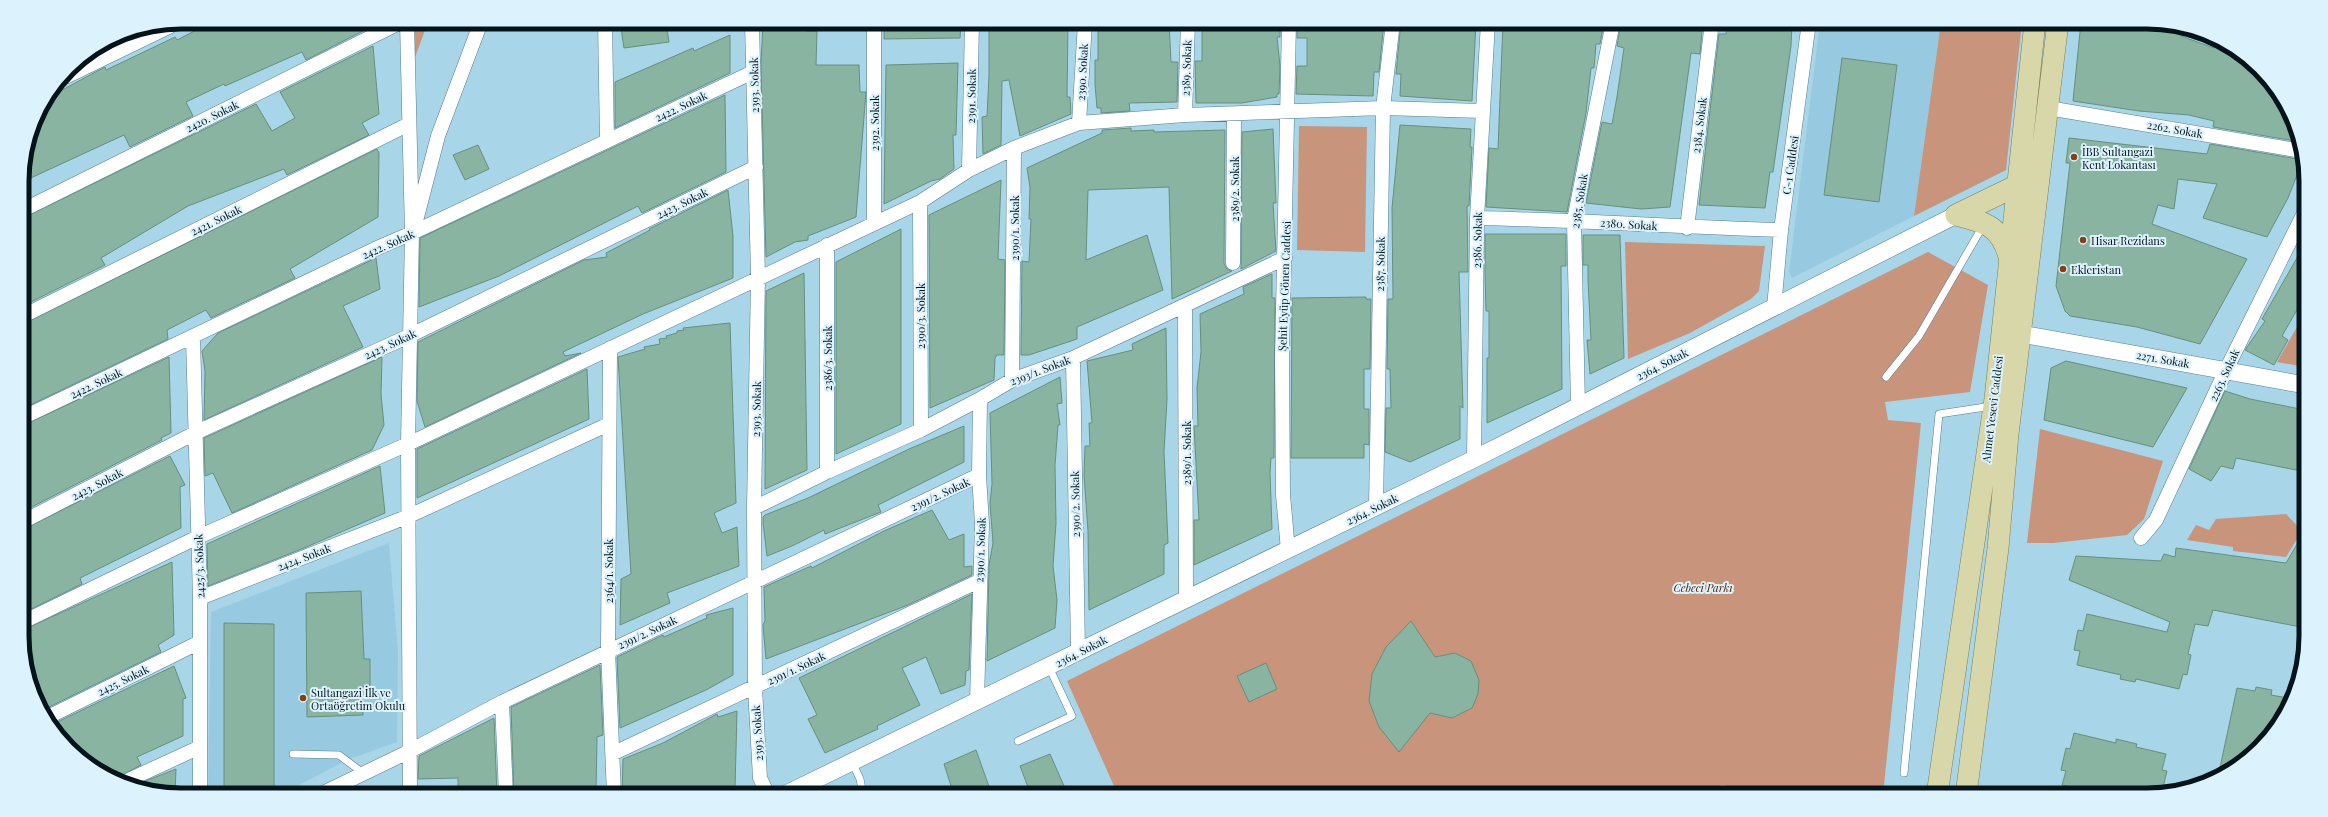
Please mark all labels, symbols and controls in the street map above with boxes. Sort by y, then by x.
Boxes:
street label: 2389. Sokak [1178,40,1194,96]
street label: 2390. Sokak [1073,43,1091,101]
street label: 2393. Sokak [746,57,762,113]
street label: 2391. Sokak [963,68,979,124]
street label: 2422. Sokak [652,87,710,125]
street label: 2392. Sokak [867,95,882,151]
street label: 2384. Sokak [1688,96,1710,154]
street label: 2420. Sokak [183,97,241,135]
street label: 2262. Sokak [2146,117,2204,141]
street label: C-1 Caddesi [1778,135,1802,195]
place label: İBB Sultangazi Kent Lokantası [2082,144,2156,172]
marker: İBB Sultangazi Kent Lokantası [2069,152,2079,162]
street label: 2389/2. Sokak [1227,156,1242,222]
street label: 2385. Sokak [1567,172,1591,230]
street label: 2423. Sokak [654,184,710,222]
street label: 2390/1. Sokak [1007,195,1022,261]
street label: 2421. Sokak [188,201,244,239]
street label: 2386. Sokak [1469,212,1485,268]
street label: 2380. Sokak [1600,215,1658,233]
street label: Şehit Eyüp Gönen Caddesi [1274,221,1294,351]
street label: 2422. Sokak [359,226,417,262]
place label: Hisar Rezidans [2091,233,2165,248]
marker: Hisar Rezidans [2078,235,2088,245]
street label: 2387. Sokak [1372,236,1388,292]
place label: Ekleristan [2071,262,2121,277]
marker: Ekleristan [2058,264,2068,274]
street label: 2390/3. Sokak [913,283,928,349]
street label: 2423. Sokak [362,325,418,363]
street label: 2386/3. Sokak [820,325,835,391]
street label: 2364. Sokak [1634,345,1690,383]
street label: 2263. Sokak [2205,346,2243,404]
street label: 2271. Sokak [2135,347,2191,371]
street label: 2393/1. Sokak [1008,352,1072,388]
street label: Ahmet Yesevi Caddesi [1978,355,2006,464]
street label: 2422. Sokak [67,364,125,402]
street label: 2393. Sokak [748,381,764,437]
street label: 2389/1. Sokak [1179,421,1194,485]
street label: 2423. Sokak [69,465,125,503]
street label: 2390/2. Sokak [1067,471,1083,537]
street label: 2391/2. Sokak [908,474,972,514]
street label: 2364. Sokak [1343,490,1401,528]
street label: 2390/1. Sokak [971,517,989,583]
street label: 2425/3. Sokak [190,534,208,598]
street label: 2364/1. Sokak [601,539,616,603]
street label: 2424. Sokak [275,540,333,574]
park label: Cebeci Parkı [1673,580,1733,595]
street label: 2391/2. Sokak [615,612,679,652]
street label: 2364. Sokak [1053,632,1109,670]
street label: 2391/1. Sokak [764,648,828,688]
street label: 2425. Sokak [95,661,151,699]
place label: Sultangazi İlk ve Ortaöğretim Okulu [311,685,406,713]
marker: Sultangazi İlk ve Ortaöğretim Okulu [298,693,308,703]
street label: 2393. Sokak [748,705,766,761]

